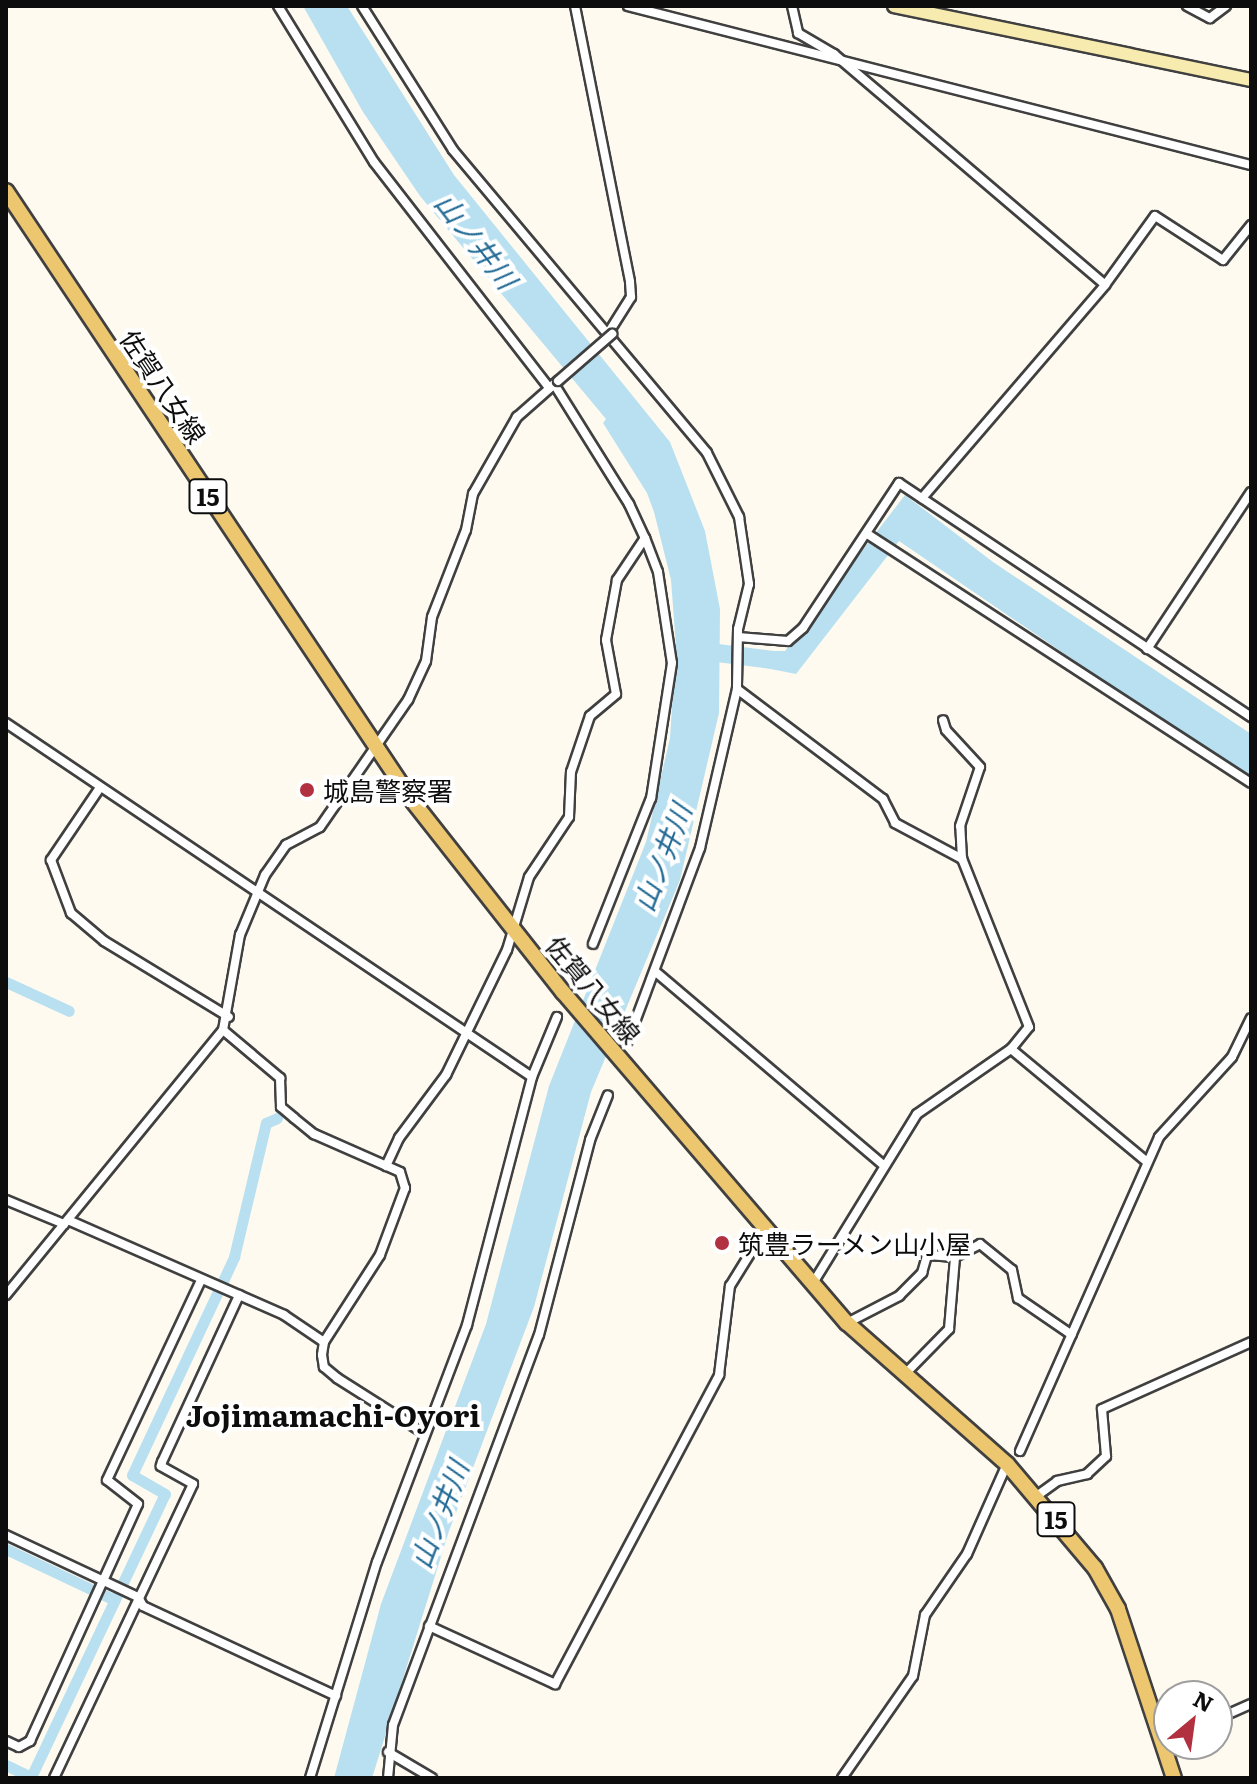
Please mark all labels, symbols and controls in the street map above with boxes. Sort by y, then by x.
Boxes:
water label: 山ノ井川 [429,186,525,294]
street label: 佐賀八女線 [115,323,213,449]
road number: 15 [188,476,228,516]
place label: 城島警察署 [323,774,453,806]
marker: 城島警察署 [298,781,316,799]
water label: 山ノ井川 [625,799,697,915]
street label: 佐賀八女線 [540,929,648,1049]
place label: 筑豊ラーメン山小屋 [738,1227,972,1259]
marker: 筑豊ラーメン山小屋 [713,1234,731,1252]
district label: Jojimamachi-Oyori [186,1396,480,1432]
water label: 山ノ井川 [402,1456,474,1572]
road number: 15 [1036,1499,1076,1539]
north arrow [1153,1680,1233,1760]
text: N [1188,1681,1220,1719]

